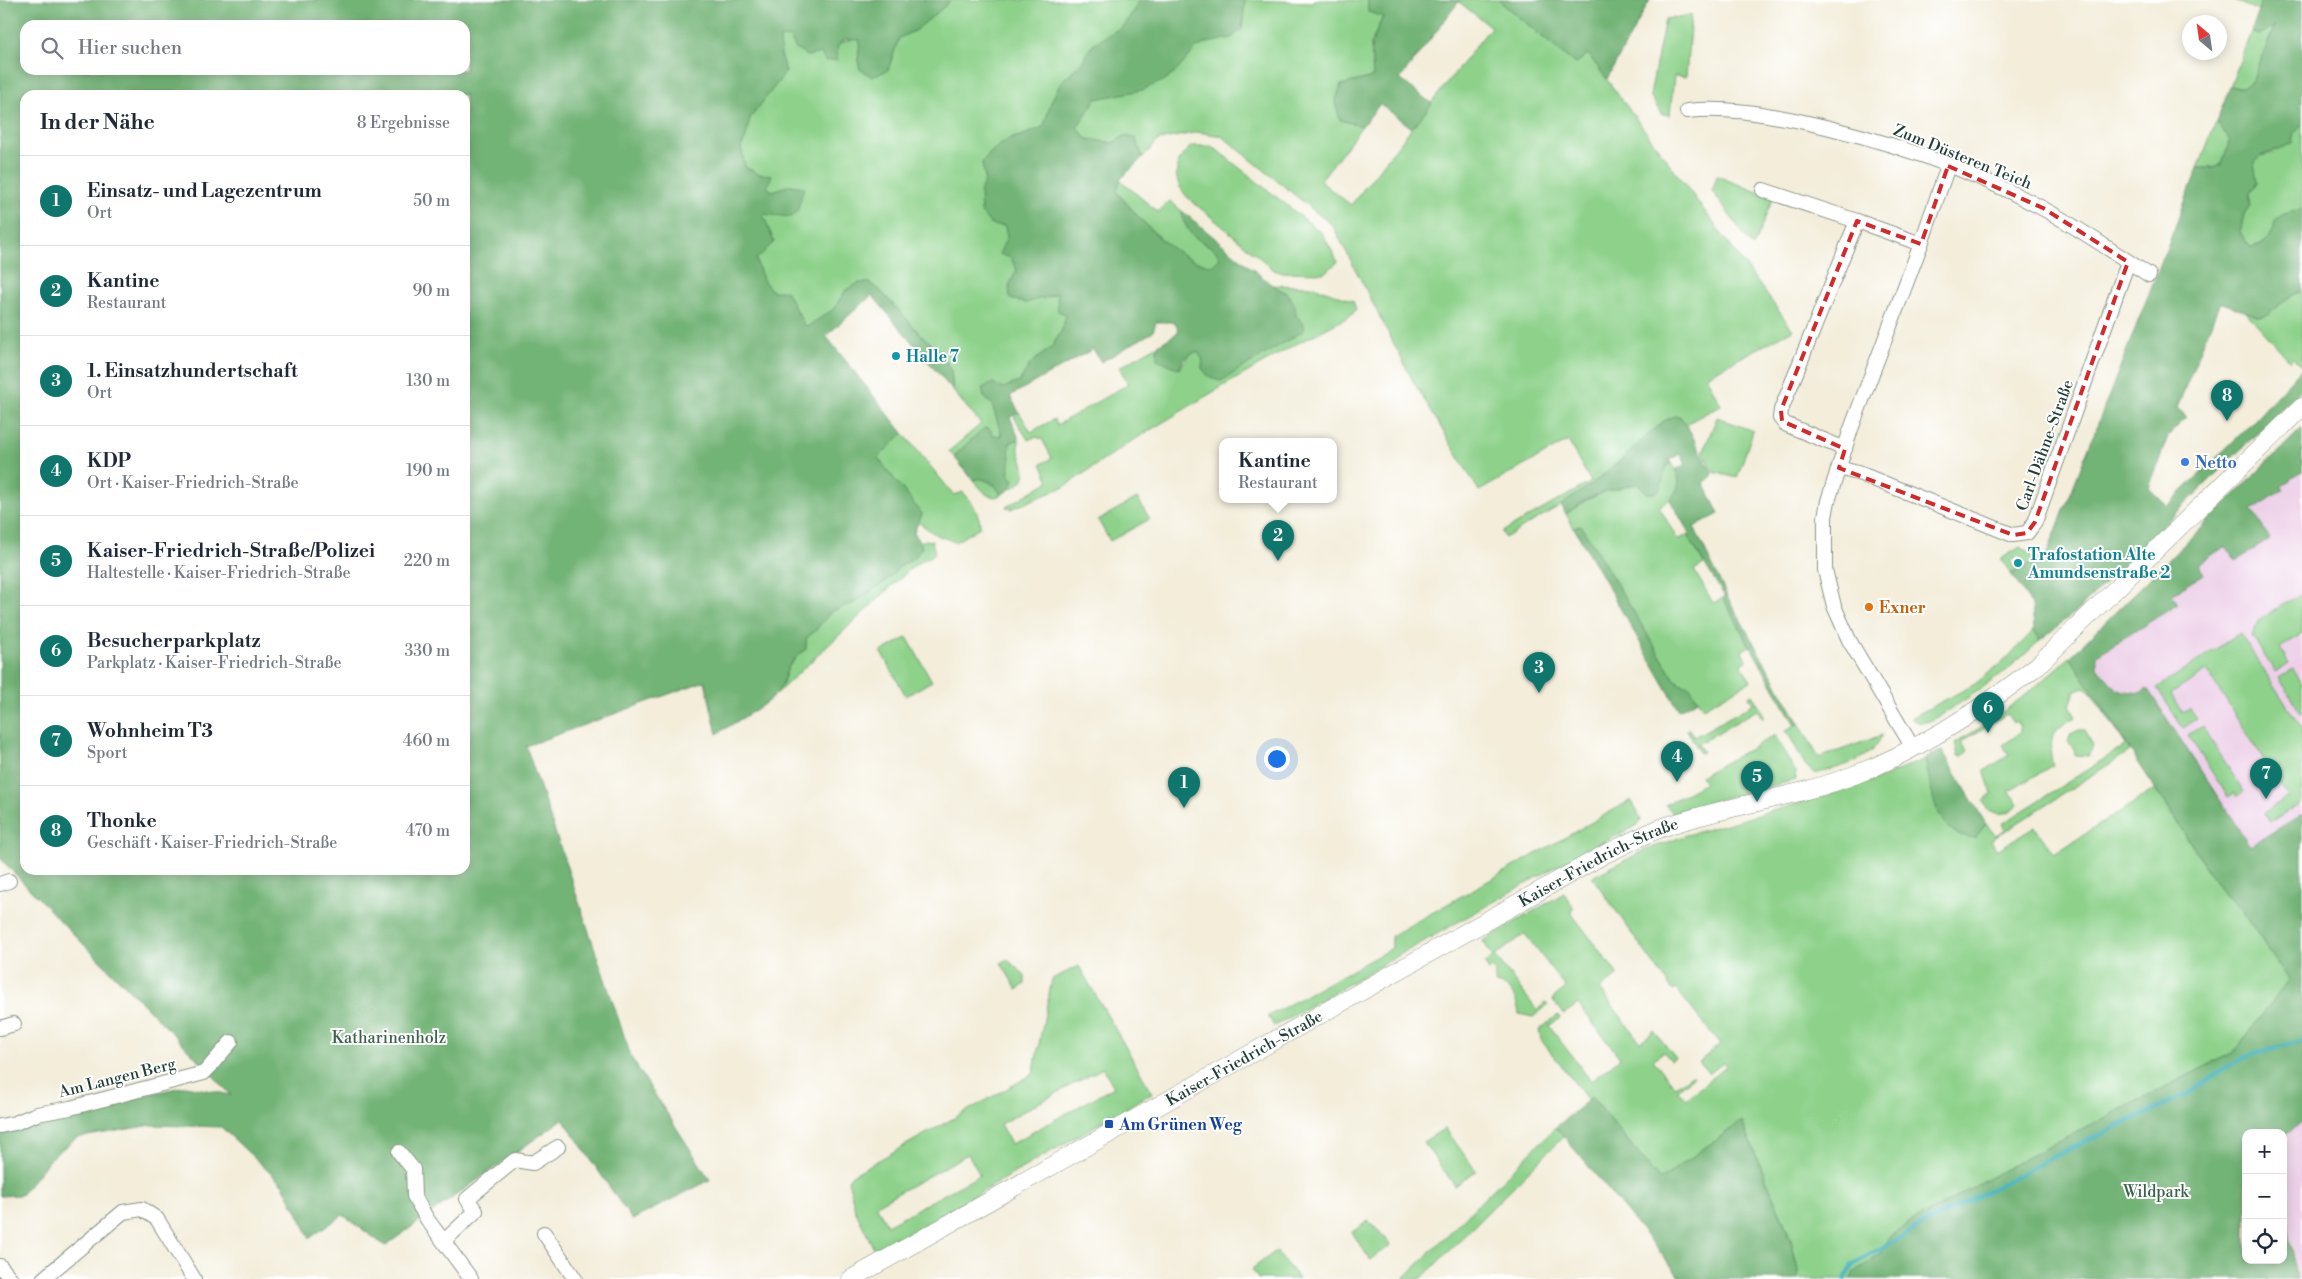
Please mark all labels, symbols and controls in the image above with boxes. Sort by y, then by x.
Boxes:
north arrow [2182,15,2227,60]
search box [20,20,470,75]
icon: search [38,34,66,62]
text: Hier suchen [78,36,182,60]
text: In der Nähe [40,110,155,136]
text: 8 Ergebnisse [357,113,450,133]
street label: Zum Düsteren Teich [1890,120,2035,194]
text: Einsatz- und Lagezentrum [87,179,322,203]
text: 1 [52,191,60,211]
text: 50 m [413,191,450,211]
text: Ort [87,203,113,223]
text: Kantine [87,269,159,293]
text: 2 [51,281,61,301]
text: 90 m [412,281,450,301]
text: Restaurant [87,293,166,313]
place label: Halle 7 [906,347,960,367]
marker: Halle 7 [890,350,902,362]
text: 1. Einsatzhundertschaft [87,359,298,383]
text: 3 [51,371,61,391]
text: 130 m [406,371,450,391]
street label: Carl-Dähne-Straße [2012,377,2078,514]
pin: 8 [2211,380,2243,421]
text: Ort [87,383,113,403]
popup [1219,438,1337,503]
text: KDP [87,449,131,473]
text: Kantine [1238,449,1311,473]
place label: Netto [2195,453,2237,473]
marker: Netto [2179,456,2191,468]
text: 4 [51,461,61,481]
text: 190 m [406,461,450,481]
text: Ort · Kaiser-Friedrich-Straße [87,473,298,493]
text: Restaurant [1238,473,1318,493]
pin: 2 [1262,520,1294,561]
text: Kaiser-Friedrich-Straße/Polizei [87,539,375,563]
place label: Trafostation Alte Amundsenstraße 2 [2027,545,2170,583]
text: 5 [51,551,61,571]
text: 220 m [404,551,450,571]
marker: Trafostation Alte Amundsenstraße 2 [2012,557,2024,569]
text: Haltestelle · Kaiser-Friedrich-Straße [87,563,351,583]
place label: Exner [1879,598,1926,618]
marker: Exner [1863,601,1875,613]
text: Besucherparkplatz [87,629,261,653]
text: 6 [51,641,61,661]
text: 330 m [404,641,450,661]
pin: 3 [1523,652,1555,693]
text: Parkplatz · Kaiser-Friedrich-Straße [87,653,342,673]
pin: 6 [1972,692,2004,733]
text: Wohnheim T3 [87,719,213,743]
text: 7 [51,731,61,751]
text: 460 m [403,731,450,751]
pin: 4 [1661,741,1693,782]
text: Sport [87,743,127,763]
your location [1264,746,1290,772]
pin: 7 [2250,758,2282,799]
pin: 5 [1741,761,1773,802]
pin: 1 [1168,767,1200,808]
text: Thonke [87,809,157,833]
street label: Kaiser-Friedrich-Straße [1515,814,1681,912]
text: 8 [51,821,61,841]
text: 470 m [406,821,450,841]
text: Geschäft · Kaiser-Friedrich-Straße [87,833,337,853]
street label: Kaiser-Friedrich-Straße [1162,1006,1326,1111]
park label: Katharinenholz [332,1028,446,1048]
street label: Am Langen Berg [56,1054,179,1102]
place label: Am Grünen Weg [1118,1115,1243,1135]
marker: Am Grünen Weg [1103,1118,1115,1130]
map controls [2242,1129,2287,1264]
button: + [2242,1129,2287,1174]
button: − [2242,1174,2287,1219]
park label: Wildpark [2122,1182,2190,1202]
button: locate [2242,1219,2287,1264]

